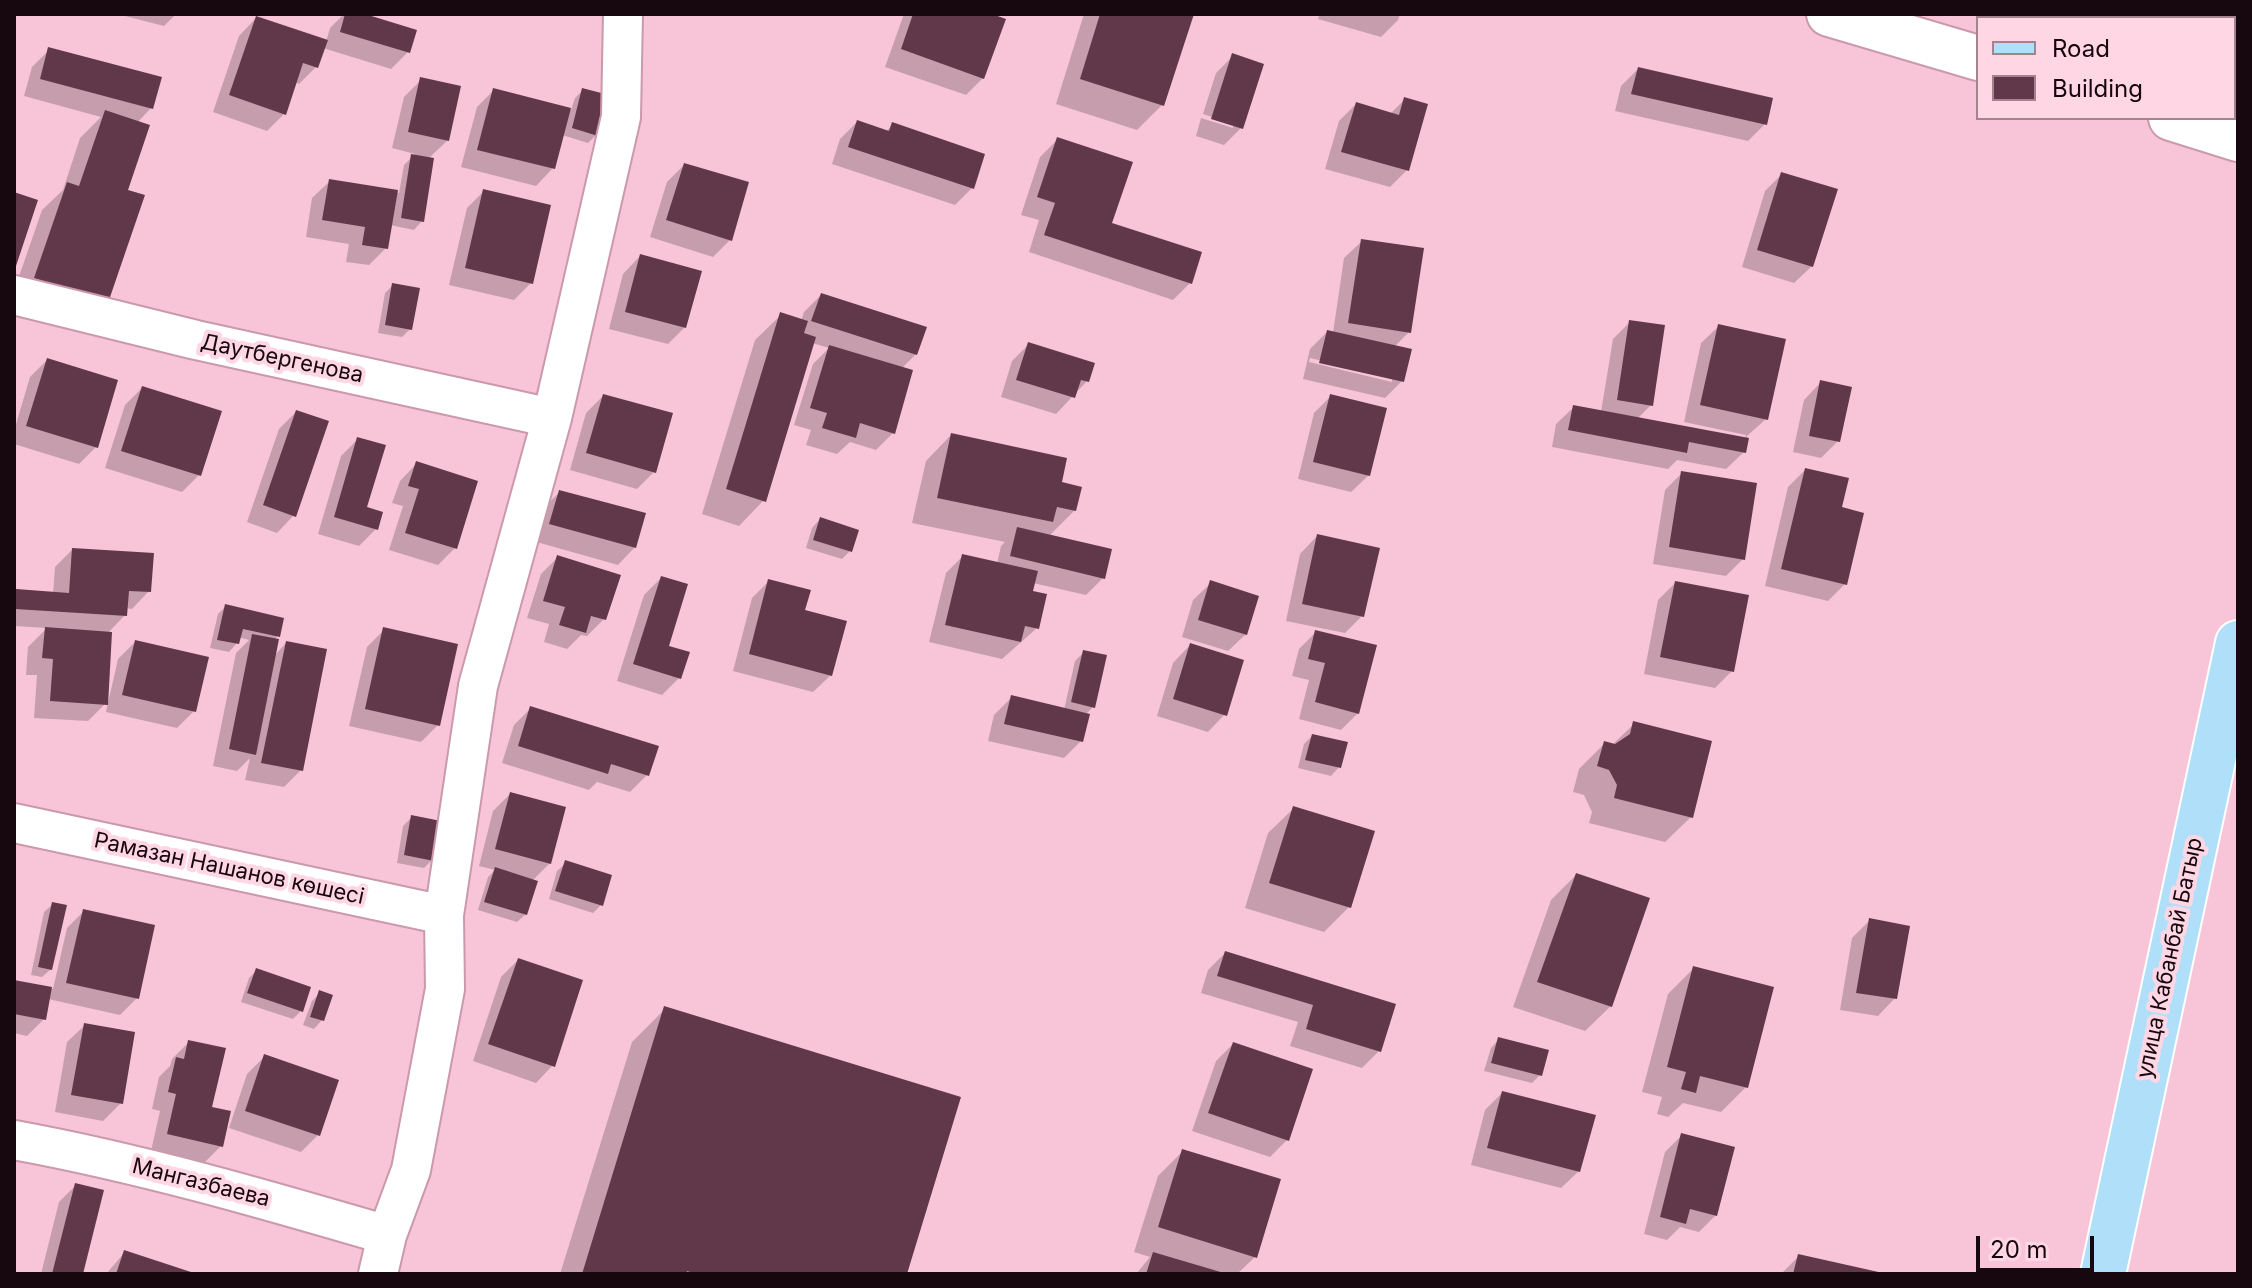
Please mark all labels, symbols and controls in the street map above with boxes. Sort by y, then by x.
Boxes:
legend [1976,16,2236,120]
text: Road [2052,34,2110,63]
text: Building [2052,74,2143,103]
street label: Даутбергенова [198,329,366,389]
street label: Рамазан Нашанов көшесі [92,827,366,911]
street label: улица Кабанбай Батыр [2132,835,2208,1081]
street label: Мангазбаева [129,1153,273,1213]
scale bar [1980,1220,2098,1270]
text: 20 m [1990,1235,2048,1264]

